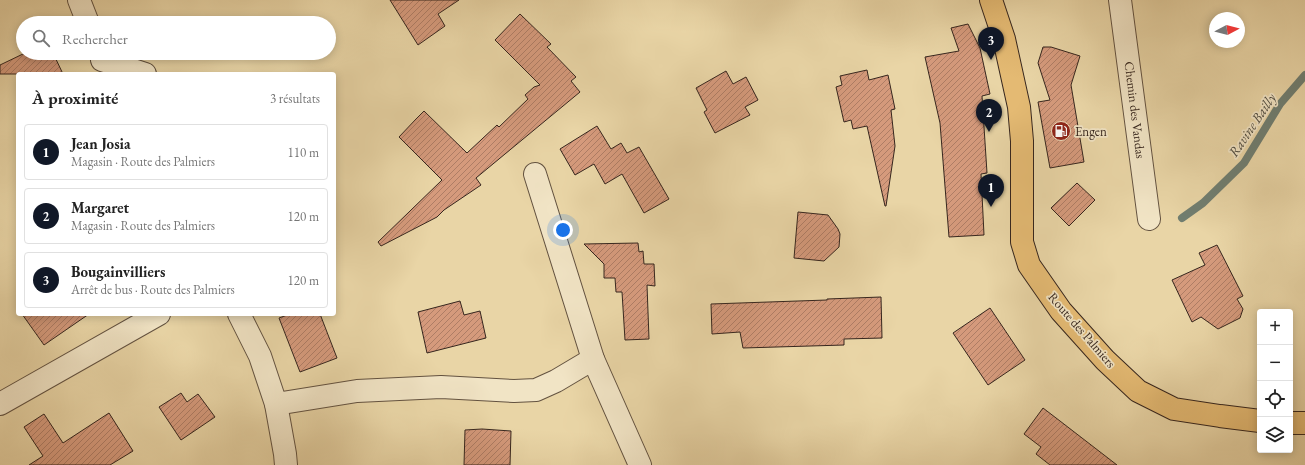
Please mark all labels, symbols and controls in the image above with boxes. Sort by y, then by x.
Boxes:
north arrow [1209,12,1245,48]
search box [16,16,336,60]
icon: search [30,27,52,49]
pin: 3 [978,27,1004,60]
text: Rechercher [62,29,128,48]
street label: Chemin des Vandas [1121,60,1149,160]
text: À proximité [32,87,118,109]
water label: Ravine Bailly [1224,89,1280,160]
text: 3 résultats [270,90,320,107]
pin: 2 [976,99,1002,132]
fuel station icon: Engen [1050,120,1072,142]
place label: Engen [1075,123,1107,140]
text: Jean Josia [71,134,131,153]
text: 1 [43,144,49,161]
text: 110 m [288,144,319,161]
text: Magasin · Route des Palmiers [71,153,215,170]
pin: 1 [978,174,1004,207]
text: Margaret [71,198,129,217]
text: 2 [43,208,49,225]
text: 120 m [288,208,319,225]
text: Magasin · Route des Palmiers [71,217,215,234]
your location [553,220,573,240]
text: Bougainvilliers [71,262,165,281]
text: 3 [43,272,49,289]
text: 120 m [288,272,319,289]
text: Arrêt de bus · Route des Palmiers [71,281,235,298]
street label: Route des Palmiers [1045,289,1119,371]
map controls [1257,309,1293,453]
button: + [1257,309,1293,345]
button: − [1257,345,1293,381]
button: locate [1257,381,1293,417]
button: layers [1257,417,1293,453]

